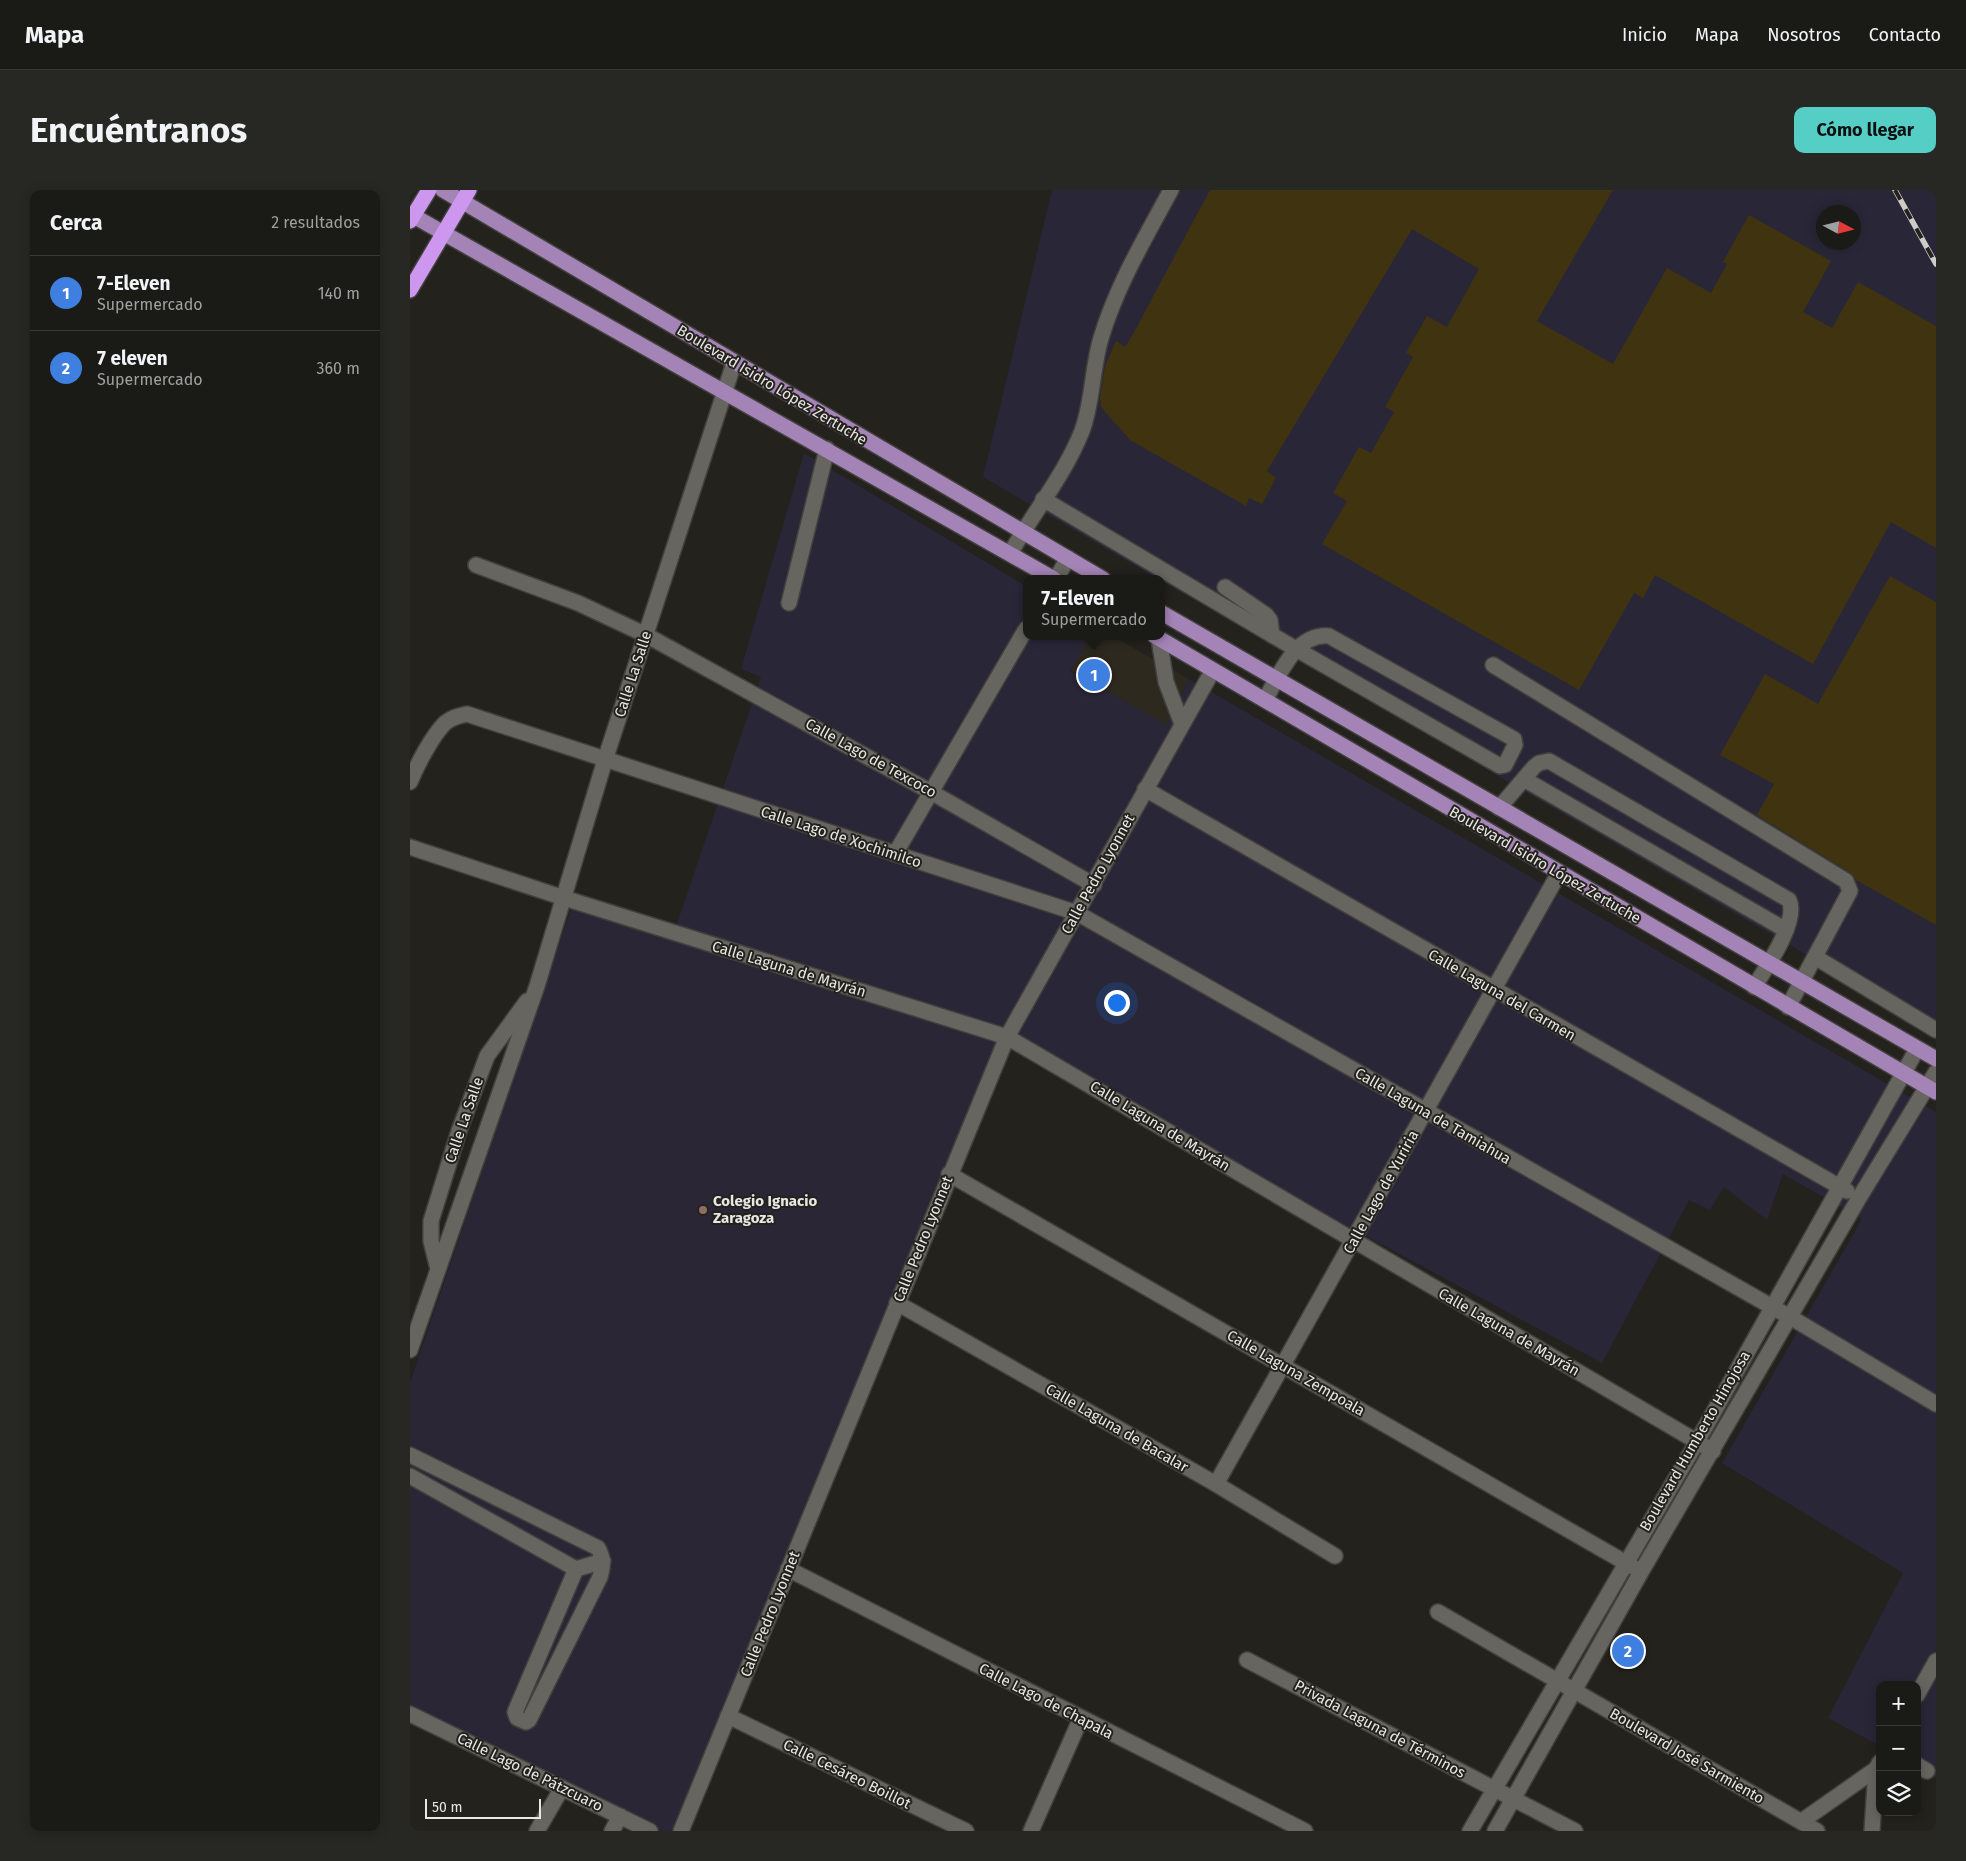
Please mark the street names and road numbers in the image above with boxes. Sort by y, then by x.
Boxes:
street label: Boulevard Isidro López Zertuche [674,321,870,449]
street label: Calle La Salle [611,629,655,719]
street label: Calle Lago de Texcoco [802,714,940,802]
street label: Calle Lago de Xochimilco [758,803,924,871]
street label: Boulevard Isidro López Zertuche [1446,803,1644,927]
street label: Calle Pedro Lyonnet [1058,810,1139,937]
street label: Calle Laguna de Mayrán [710,937,868,1001]
street label: Calle Laguna del Carmen [1425,945,1579,1045]
street label: Calle Laguna de Tamiahua [1352,1064,1514,1168]
street label: Calle La Salle [441,1075,487,1165]
street label: Calle Laguna de Mayrán [1087,1077,1233,1175]
street label: Calle Lago de Yuriria [1340,1127,1422,1257]
street label: Calle Pedro Lyonnet [890,1173,957,1305]
street label: Calle Laguna de Mayrán [1435,1284,1583,1380]
street label: Calle Laguna Zempoala [1224,1326,1368,1420]
street label: Boulevard Humberto Hinojosa [1636,1348,1754,1534]
street label: Calle Laguna de Bacalar [1043,1380,1192,1476]
street label: Calle Pedro Lyonnet [737,1548,804,1680]
street label: Calle Lago de Chapala [976,1659,1116,1743]
street label: Privada Laguna de Términos [1291,1676,1469,1782]
street label: Boulevard José Sarmiento [1607,1704,1767,1808]
street label: Calle Lago de Pátzcuaro [454,1729,606,1815]
street label: Calle Cesáreo Boillot [780,1735,914,1813]

